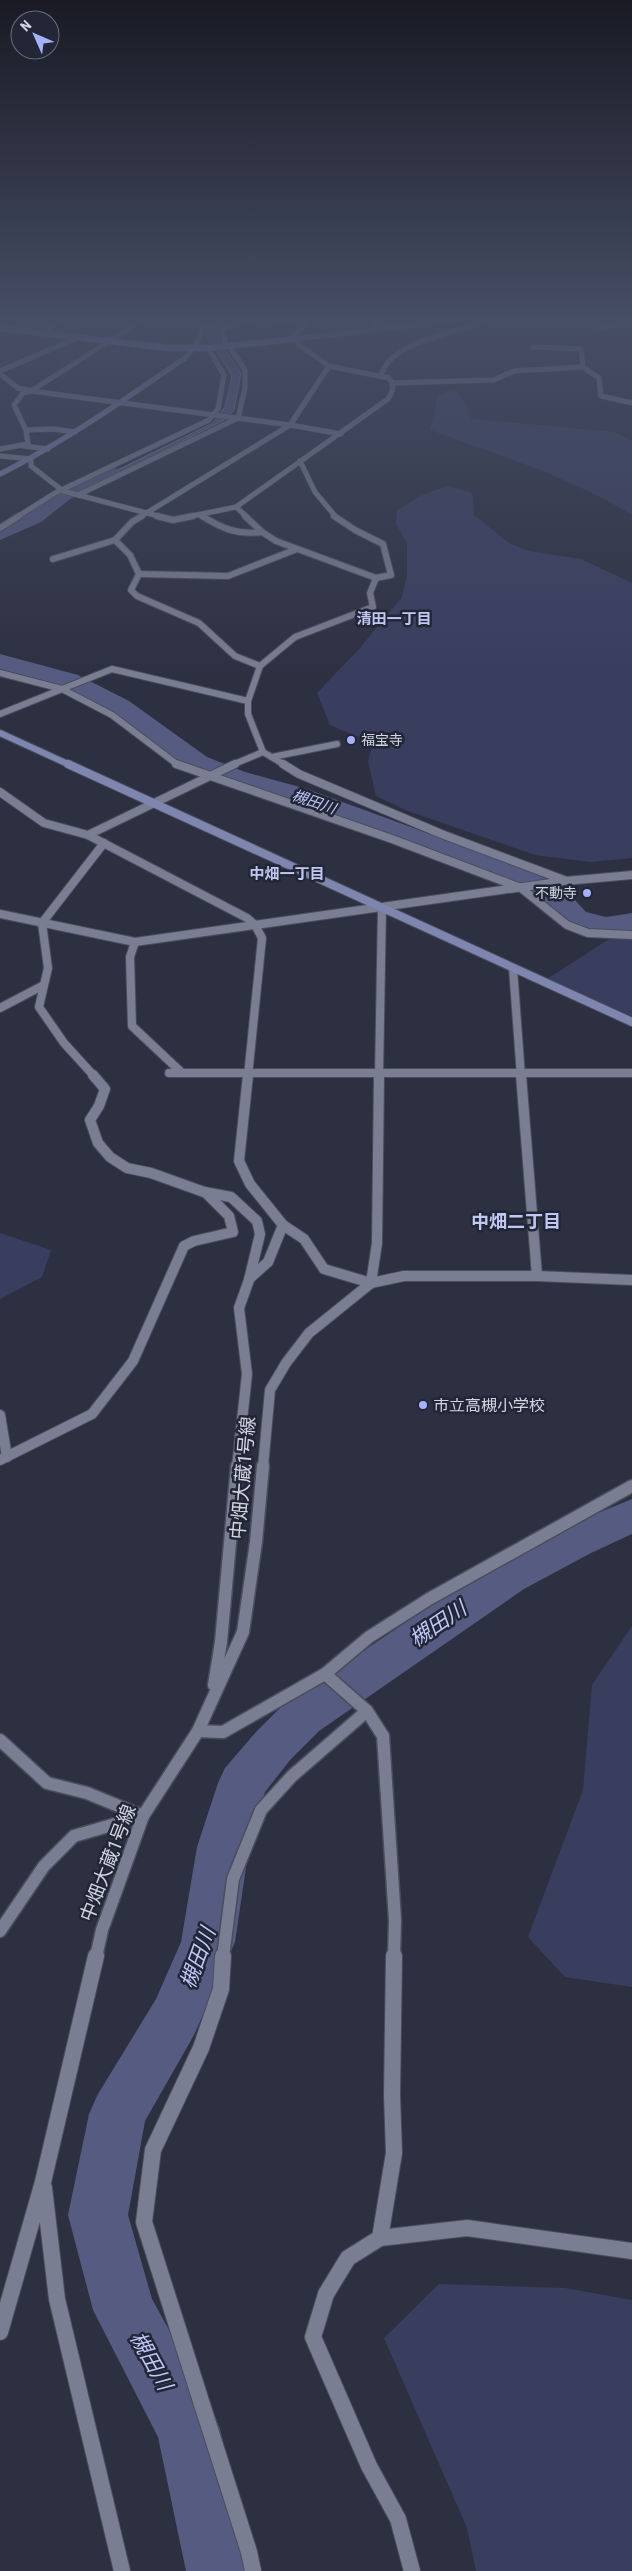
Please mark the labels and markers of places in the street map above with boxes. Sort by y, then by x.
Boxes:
place label: 福宝寺 [361,732,403,748]
marker: 福宝寺 [345,734,357,746]
place label: 不動寺 [535,885,577,901]
marker: 不動寺 [581,887,593,899]
place label: 市立高槻小学校 [433,1396,545,1415]
marker: 市立高槻小学校 [417,1399,429,1411]

